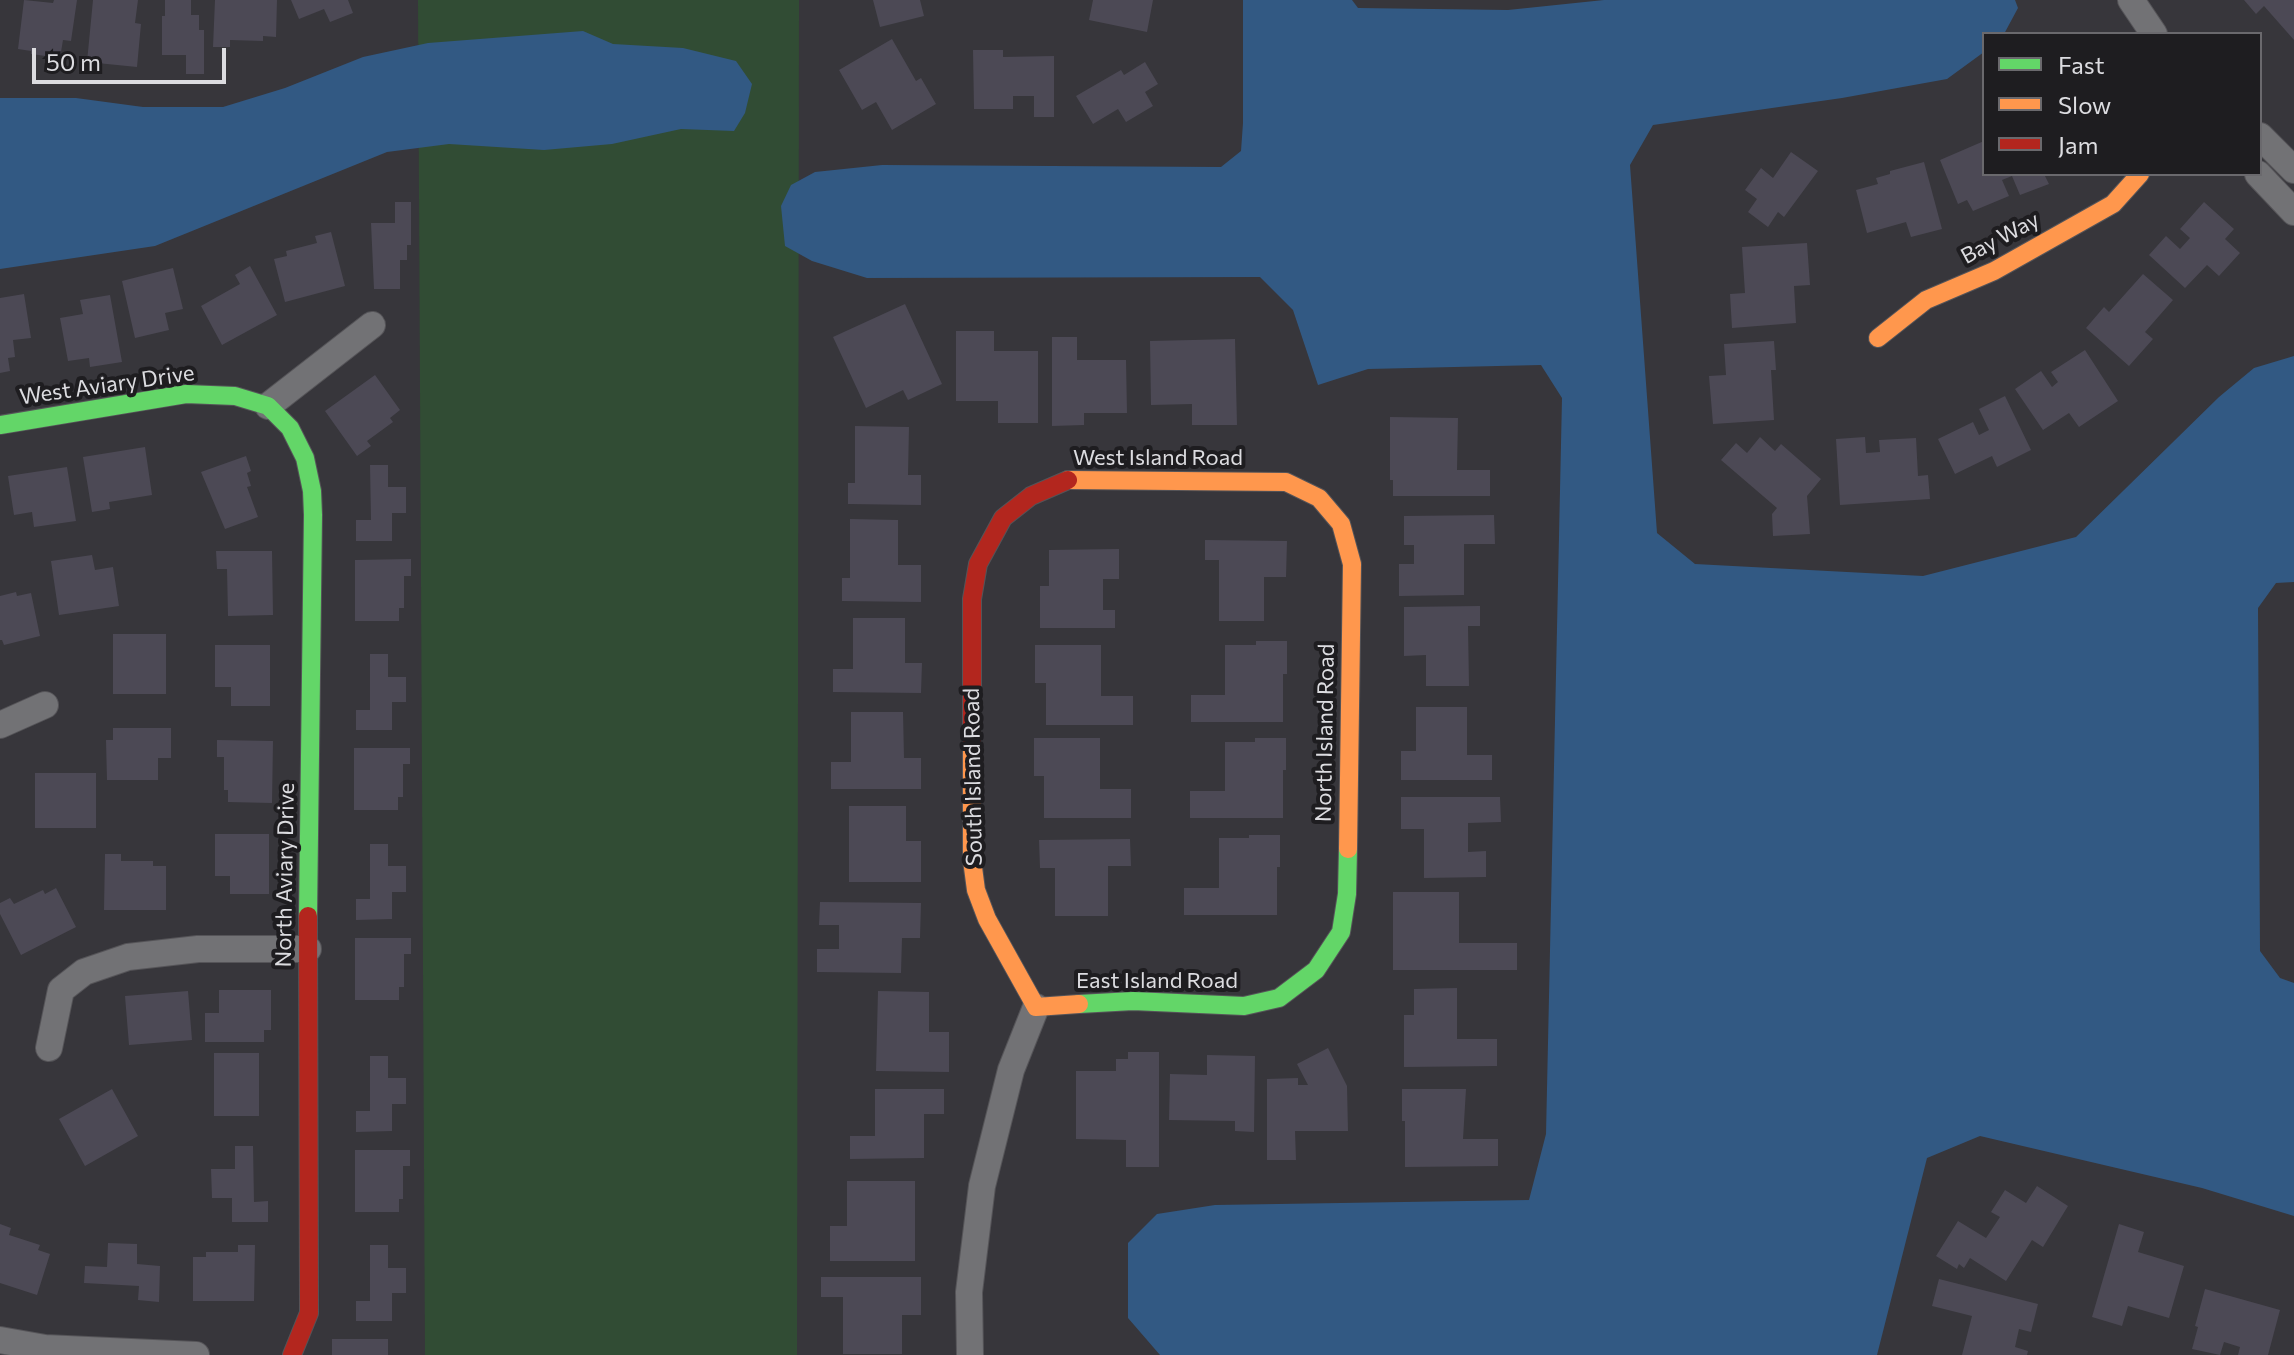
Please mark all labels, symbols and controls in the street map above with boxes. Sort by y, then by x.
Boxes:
scale bar [36,32,230,82]
legend [1982,32,2262,176]
text: 50 m [46,47,101,76]
text: Fast [2058,50,2105,79]
text: Slow [2058,90,2111,119]
text: Jam [2058,130,2098,159]
street label: Bay Way [1956,206,2044,270]
street label: West Aviary Drive [18,360,196,410]
street label: West Island Road [1073,445,1243,471]
street label: North Island Road [1310,644,1340,822]
street label: South Island Road [958,688,988,866]
street label: North Aviary Drive [270,782,300,968]
street label: East Island Road [1076,968,1238,994]

